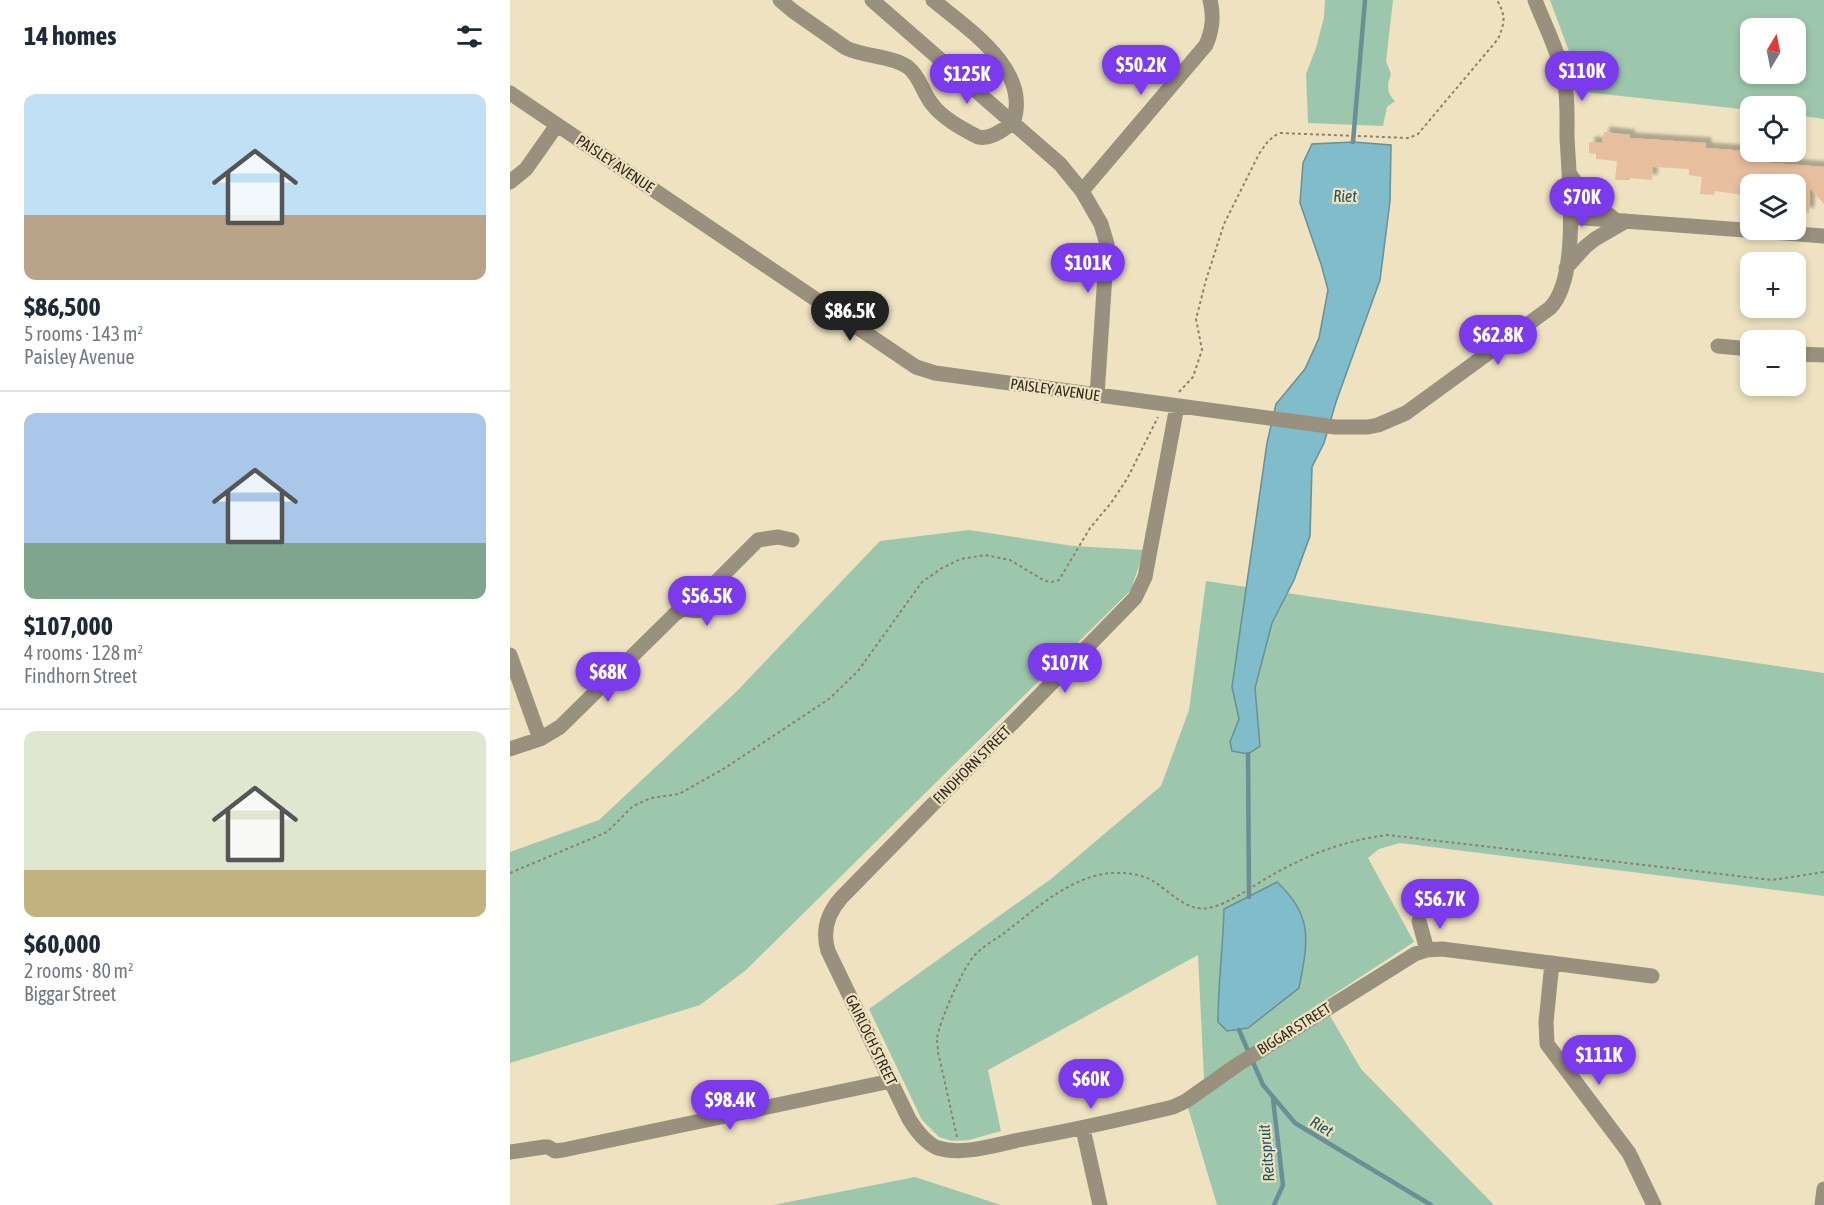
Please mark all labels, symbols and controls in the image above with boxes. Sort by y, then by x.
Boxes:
north arrow [1740,18,1806,84]
map controls [1740,18,1806,396]
icon: filters [453,20,486,53]
text: 14 homes [24,21,117,51]
pin: $50.2K [1092,45,1190,96]
pin: $110K [1540,51,1624,102]
text: $50.2K [1116,53,1166,76]
pin: $125K [925,54,1009,105]
text: $110K [1559,59,1605,82]
text: $125K [944,62,990,85]
button: locate [1740,96,1806,162]
street label: PAISLEY AVENUE [573,131,658,196]
icon: home [201,133,309,241]
button: layers [1740,174,1806,240]
pin: $70K [1546,177,1618,228]
text: $70K [1564,185,1601,208]
water label: Riet [1333,187,1357,205]
pin: $101K [1046,243,1130,294]
text: $101K [1065,251,1111,274]
button: + [1740,252,1806,318]
pin: $86.5K [801,291,899,342]
text: $86,500 [24,292,101,322]
text: $86.5K [825,299,875,322]
pin: $62.8K [1449,315,1547,366]
text: 5 rooms · 143 m² [24,322,143,345]
text: $62.8K [1473,323,1523,346]
button: − [1740,330,1806,396]
text: Paisley Avenue [24,345,135,368]
street label: PAISLEY AVENUE [1009,375,1101,404]
icon: home [201,452,309,560]
pin: $56.5K [658,576,756,627]
text: $56.5K [682,584,732,607]
text: $107,000 [24,611,113,641]
text: 4 rooms · 128 m² [24,641,143,664]
pin: $107K [1023,643,1107,694]
text: $107K [1042,651,1088,674]
pin: $68K [572,652,644,703]
text: $68K [590,660,627,683]
text: Findhorn Street [24,664,137,687]
street label: FINDHORN STREET [929,722,1014,807]
icon: home [201,770,309,878]
pin: $56.7K [1391,879,1489,930]
text: $56.7K [1415,887,1465,910]
text: $60,000 [24,929,101,959]
text: 2 rooms · 80 m² [24,959,134,982]
text: Biggar Street [24,982,116,1005]
street label: GAIRLOCH STREET [842,992,901,1088]
street label: BIGGAR STREET [1254,999,1334,1058]
pin: $111K [1557,1035,1641,1086]
text: $111K [1576,1043,1622,1066]
pin: $60K [1055,1059,1127,1110]
text: $60K [1073,1067,1110,1090]
pin: $98.4K [681,1080,779,1131]
text: $98.4K [705,1088,755,1111]
water label: Riet [1307,1112,1337,1140]
water label: Reitspruit [1254,1123,1278,1182]

